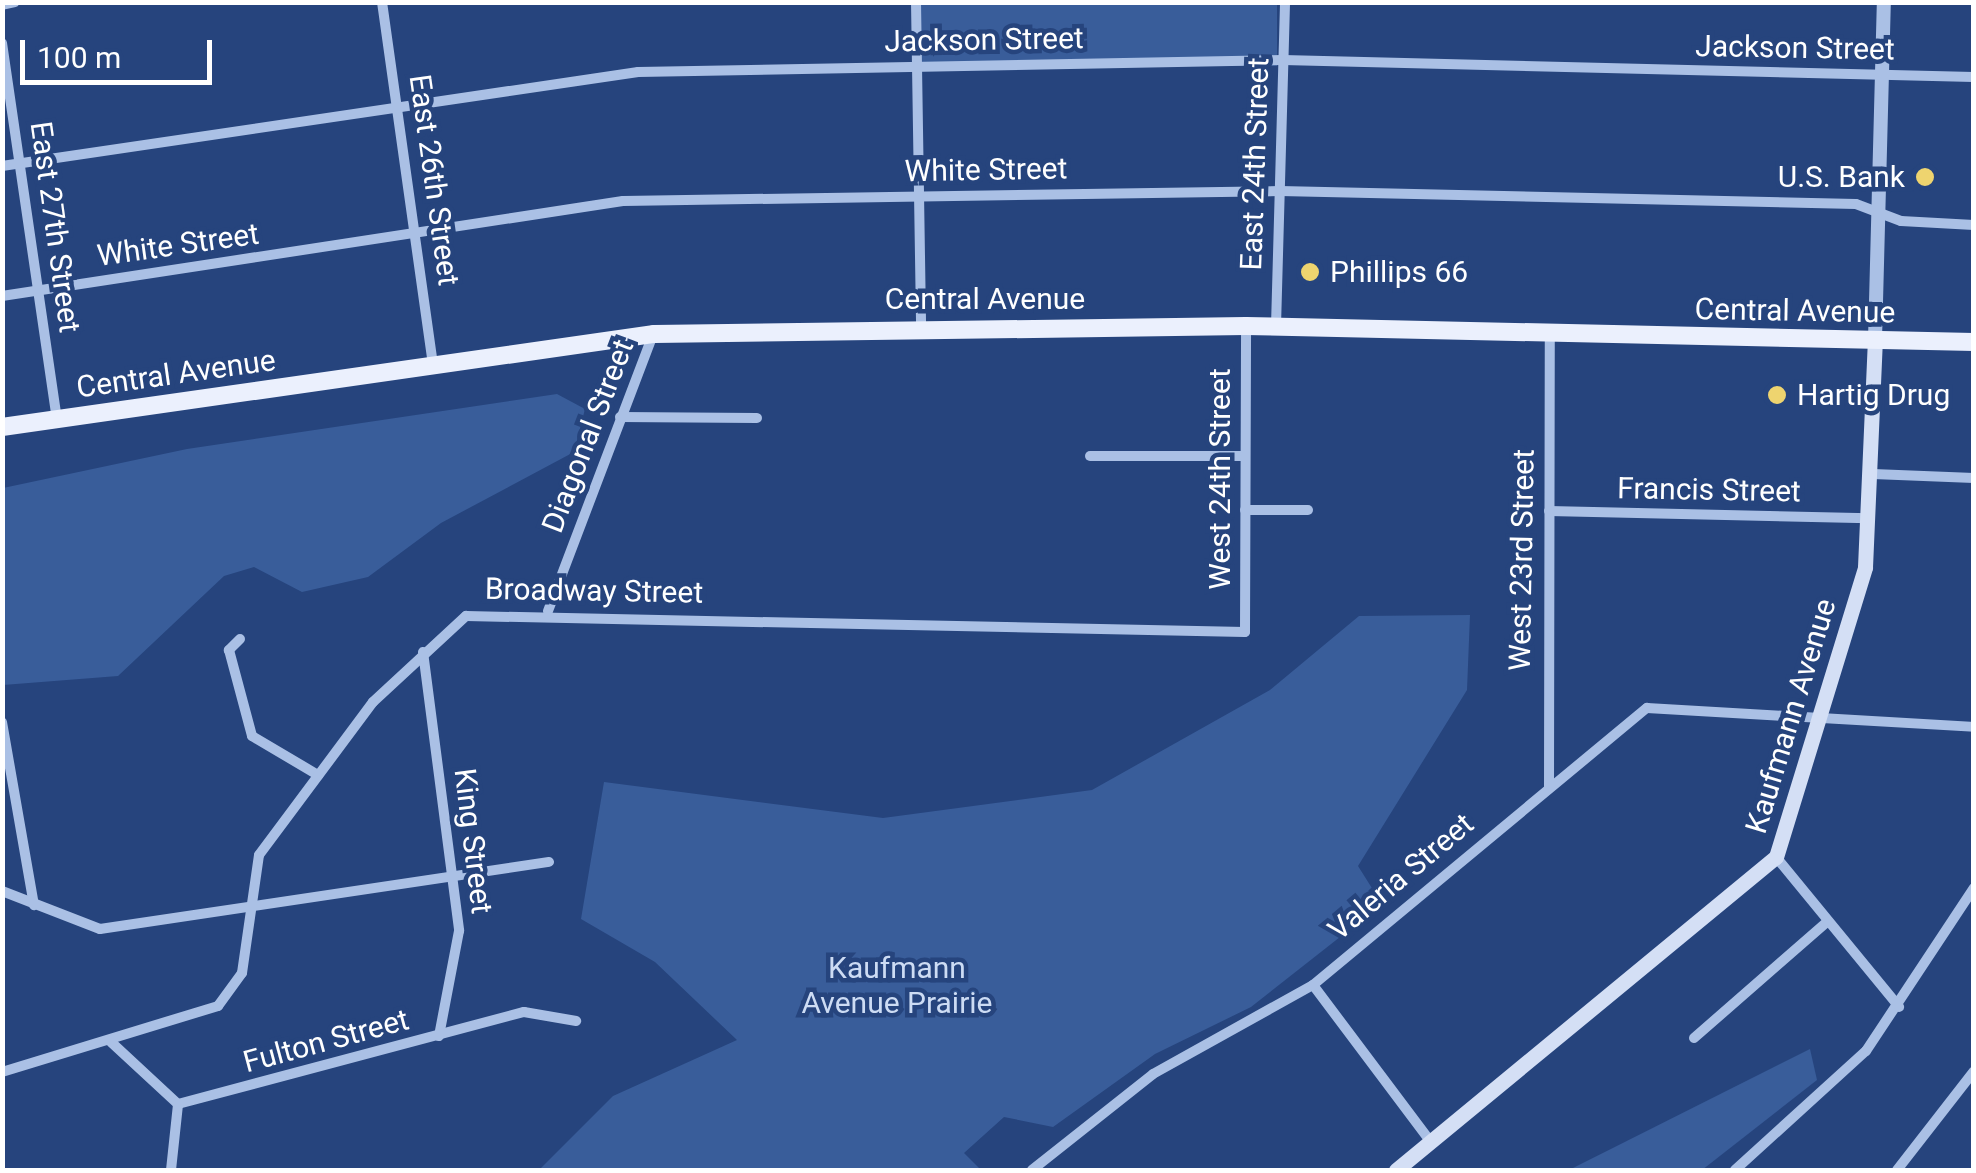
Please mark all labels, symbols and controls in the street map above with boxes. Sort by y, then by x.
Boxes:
scale bar [25,20,218,82]
street label: Jackson Street [884,20,1084,60]
street label: Jackson Street [1695,28,1895,68]
text: 100 m [37,40,121,75]
street label: East 24th Street [1233,57,1277,271]
street label: East 26th Street [401,72,467,288]
street label: East 27th Street [22,119,88,335]
street label: White Street [904,151,1068,189]
place label: U.S. Bank [1778,159,1905,195]
marker: U.S. Bank [1914,166,1936,188]
street label: White Street [95,216,261,274]
place label: Phillips 66 [1330,254,1468,290]
marker: Phillips 66 [1299,261,1321,283]
street label: Central Avenue [885,281,1085,317]
street label: Central Avenue [1694,291,1896,331]
street label: Diagonal Street [535,334,641,538]
street label: Central Avenue [74,342,278,406]
street label: West 24th Street [1202,368,1238,590]
place label: Hartig Drug [1797,377,1950,413]
marker: Hartig Drug [1766,384,1788,406]
street label: West 23rd Street [1502,449,1542,671]
street label: Francis Street [1617,470,1801,510]
street label: Broadway Street [485,571,703,611]
street label: Kaufmann Avenue [1738,594,1844,838]
street label: King Street [446,766,500,916]
street label: Valeria Street [1321,806,1481,948]
park label: Kaufmann Avenue Prairie [801,950,993,1020]
street label: Fulton Street [239,1002,413,1080]

